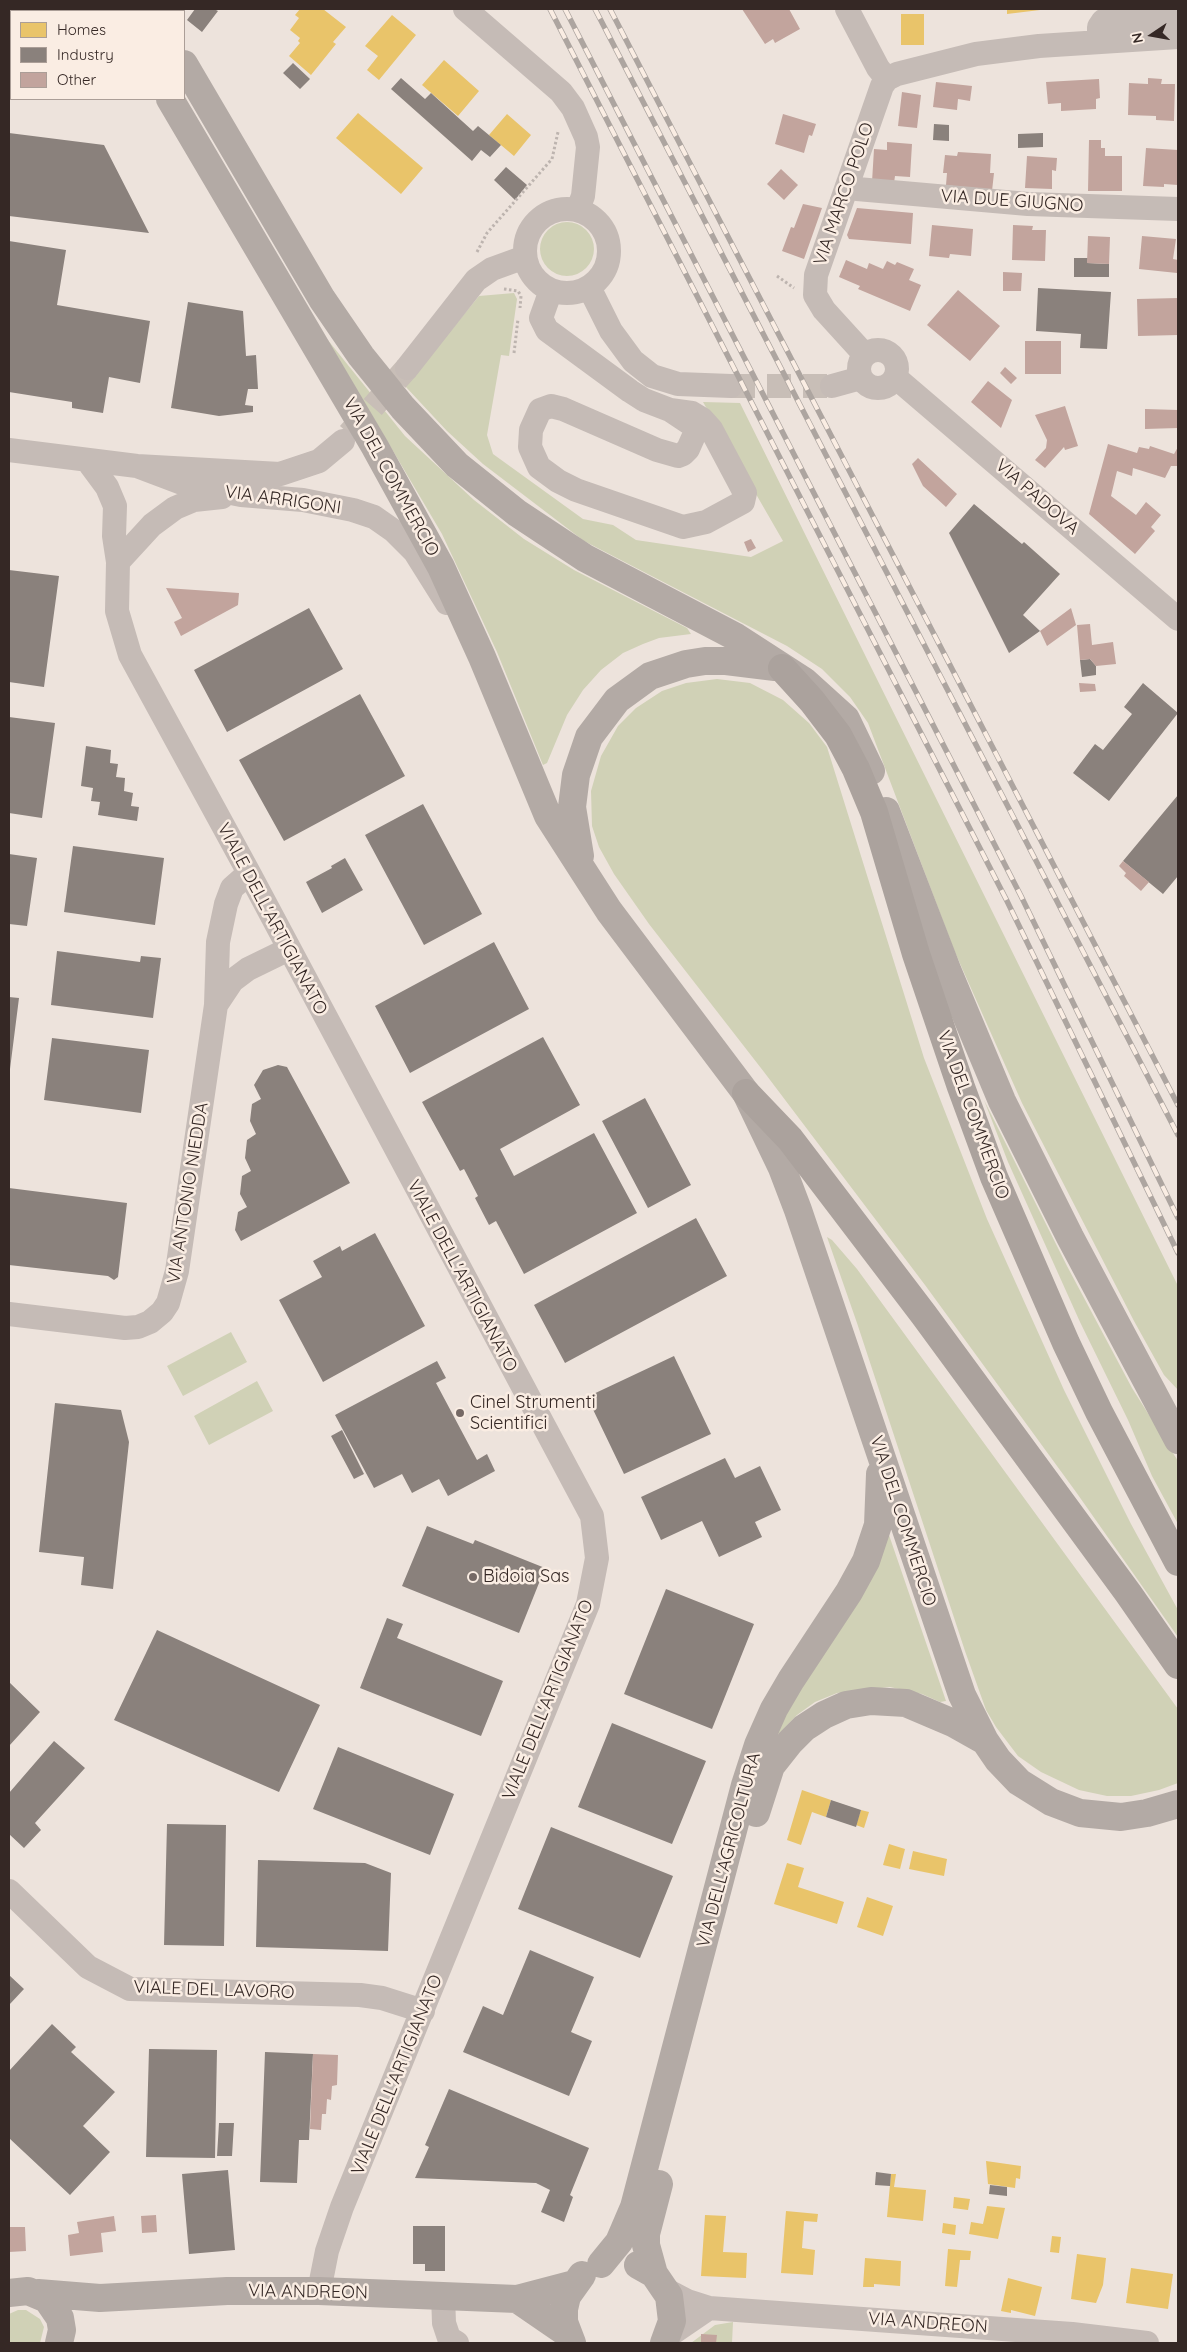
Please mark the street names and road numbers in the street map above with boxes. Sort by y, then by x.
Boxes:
street label: VIA MARCO POLO [809,120,879,268]
street label: VIA DUE GIUGNO [940,185,1084,217]
street label: VIA DEL COMMERCIO [338,394,444,560]
street label: VIA PADOVA [991,455,1083,539]
street label: VIA ARRIGONI [223,481,343,519]
street label: VIALE DELL'ARTIGIANATO [212,819,332,1019]
street label: VIA DEL COMMERCIO [932,1028,1014,1202]
street label: VIA ANTONIO NIEDDA [163,1101,213,1285]
street label: VIALE DELL'ARTIGIANATO [402,1176,522,1376]
street label: VIA DEL COMMERCIO [865,1433,941,1609]
street label: VIALE DELL'ARTIGIANATO [498,1597,598,1803]
street label: VIA DELL'AGRICOLTURA [693,1750,765,1950]
street label: VIALE DELL'ARTIGIANATO [347,1972,447,2178]
street label: VIALE DEL LAVORO [133,1976,295,2004]
street label: VIA ANDREON [248,2280,368,2304]
street label: VIA ANDREON [867,2308,989,2338]

